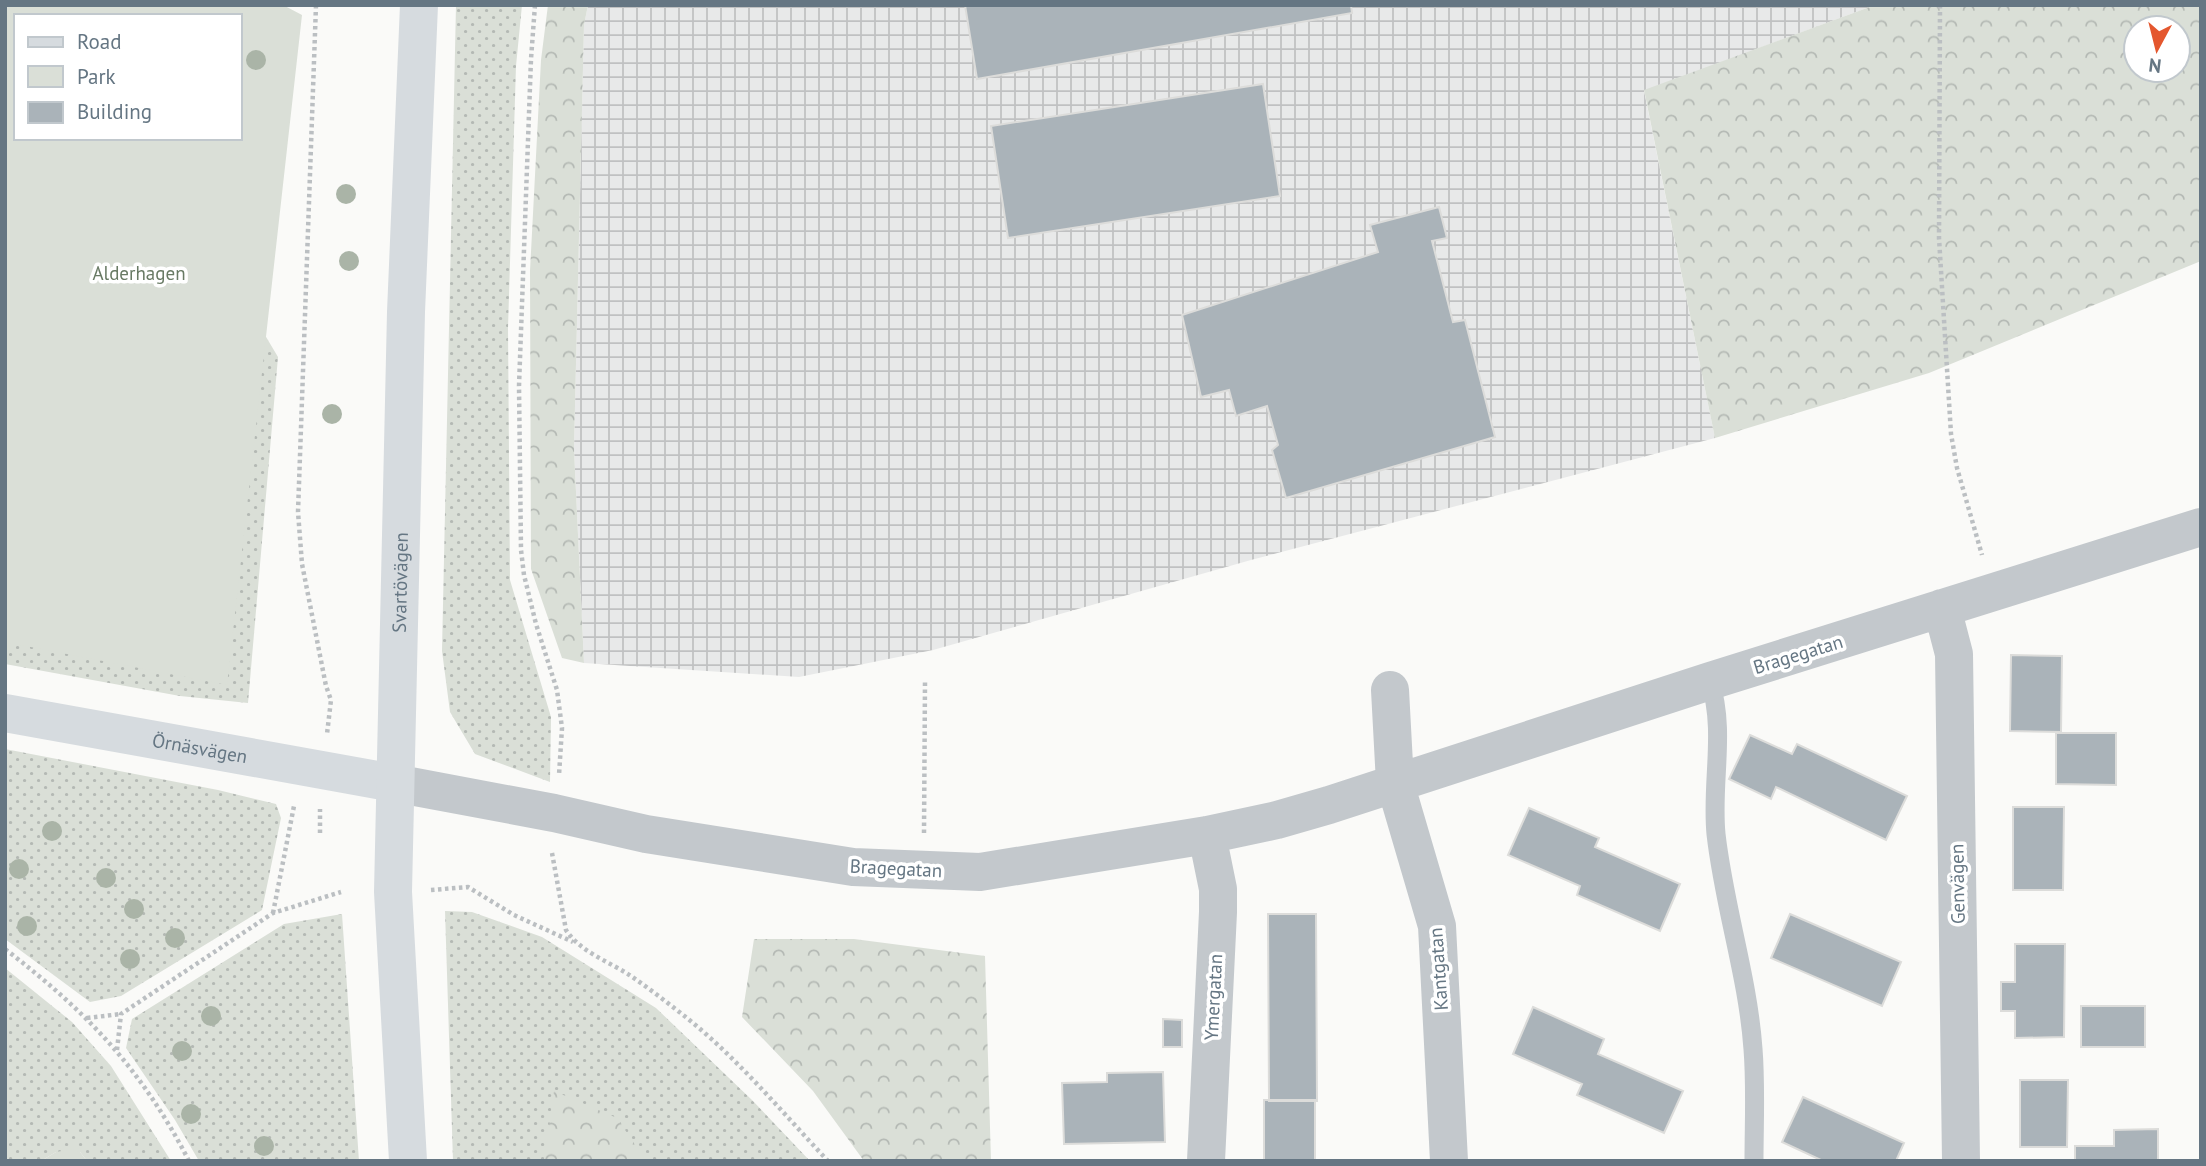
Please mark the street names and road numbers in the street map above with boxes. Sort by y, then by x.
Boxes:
street label: Svartövägen [387,532,413,633]
street label: Bragegatan [1750,629,1846,679]
street label: Örnäsvägen [150,728,249,768]
street label: Genvägen [1944,844,1970,924]
street label: Bragegatan [849,854,943,882]
street label: Kantgatan [1423,927,1453,1011]
street label: Ymergatan [1199,953,1227,1041]

